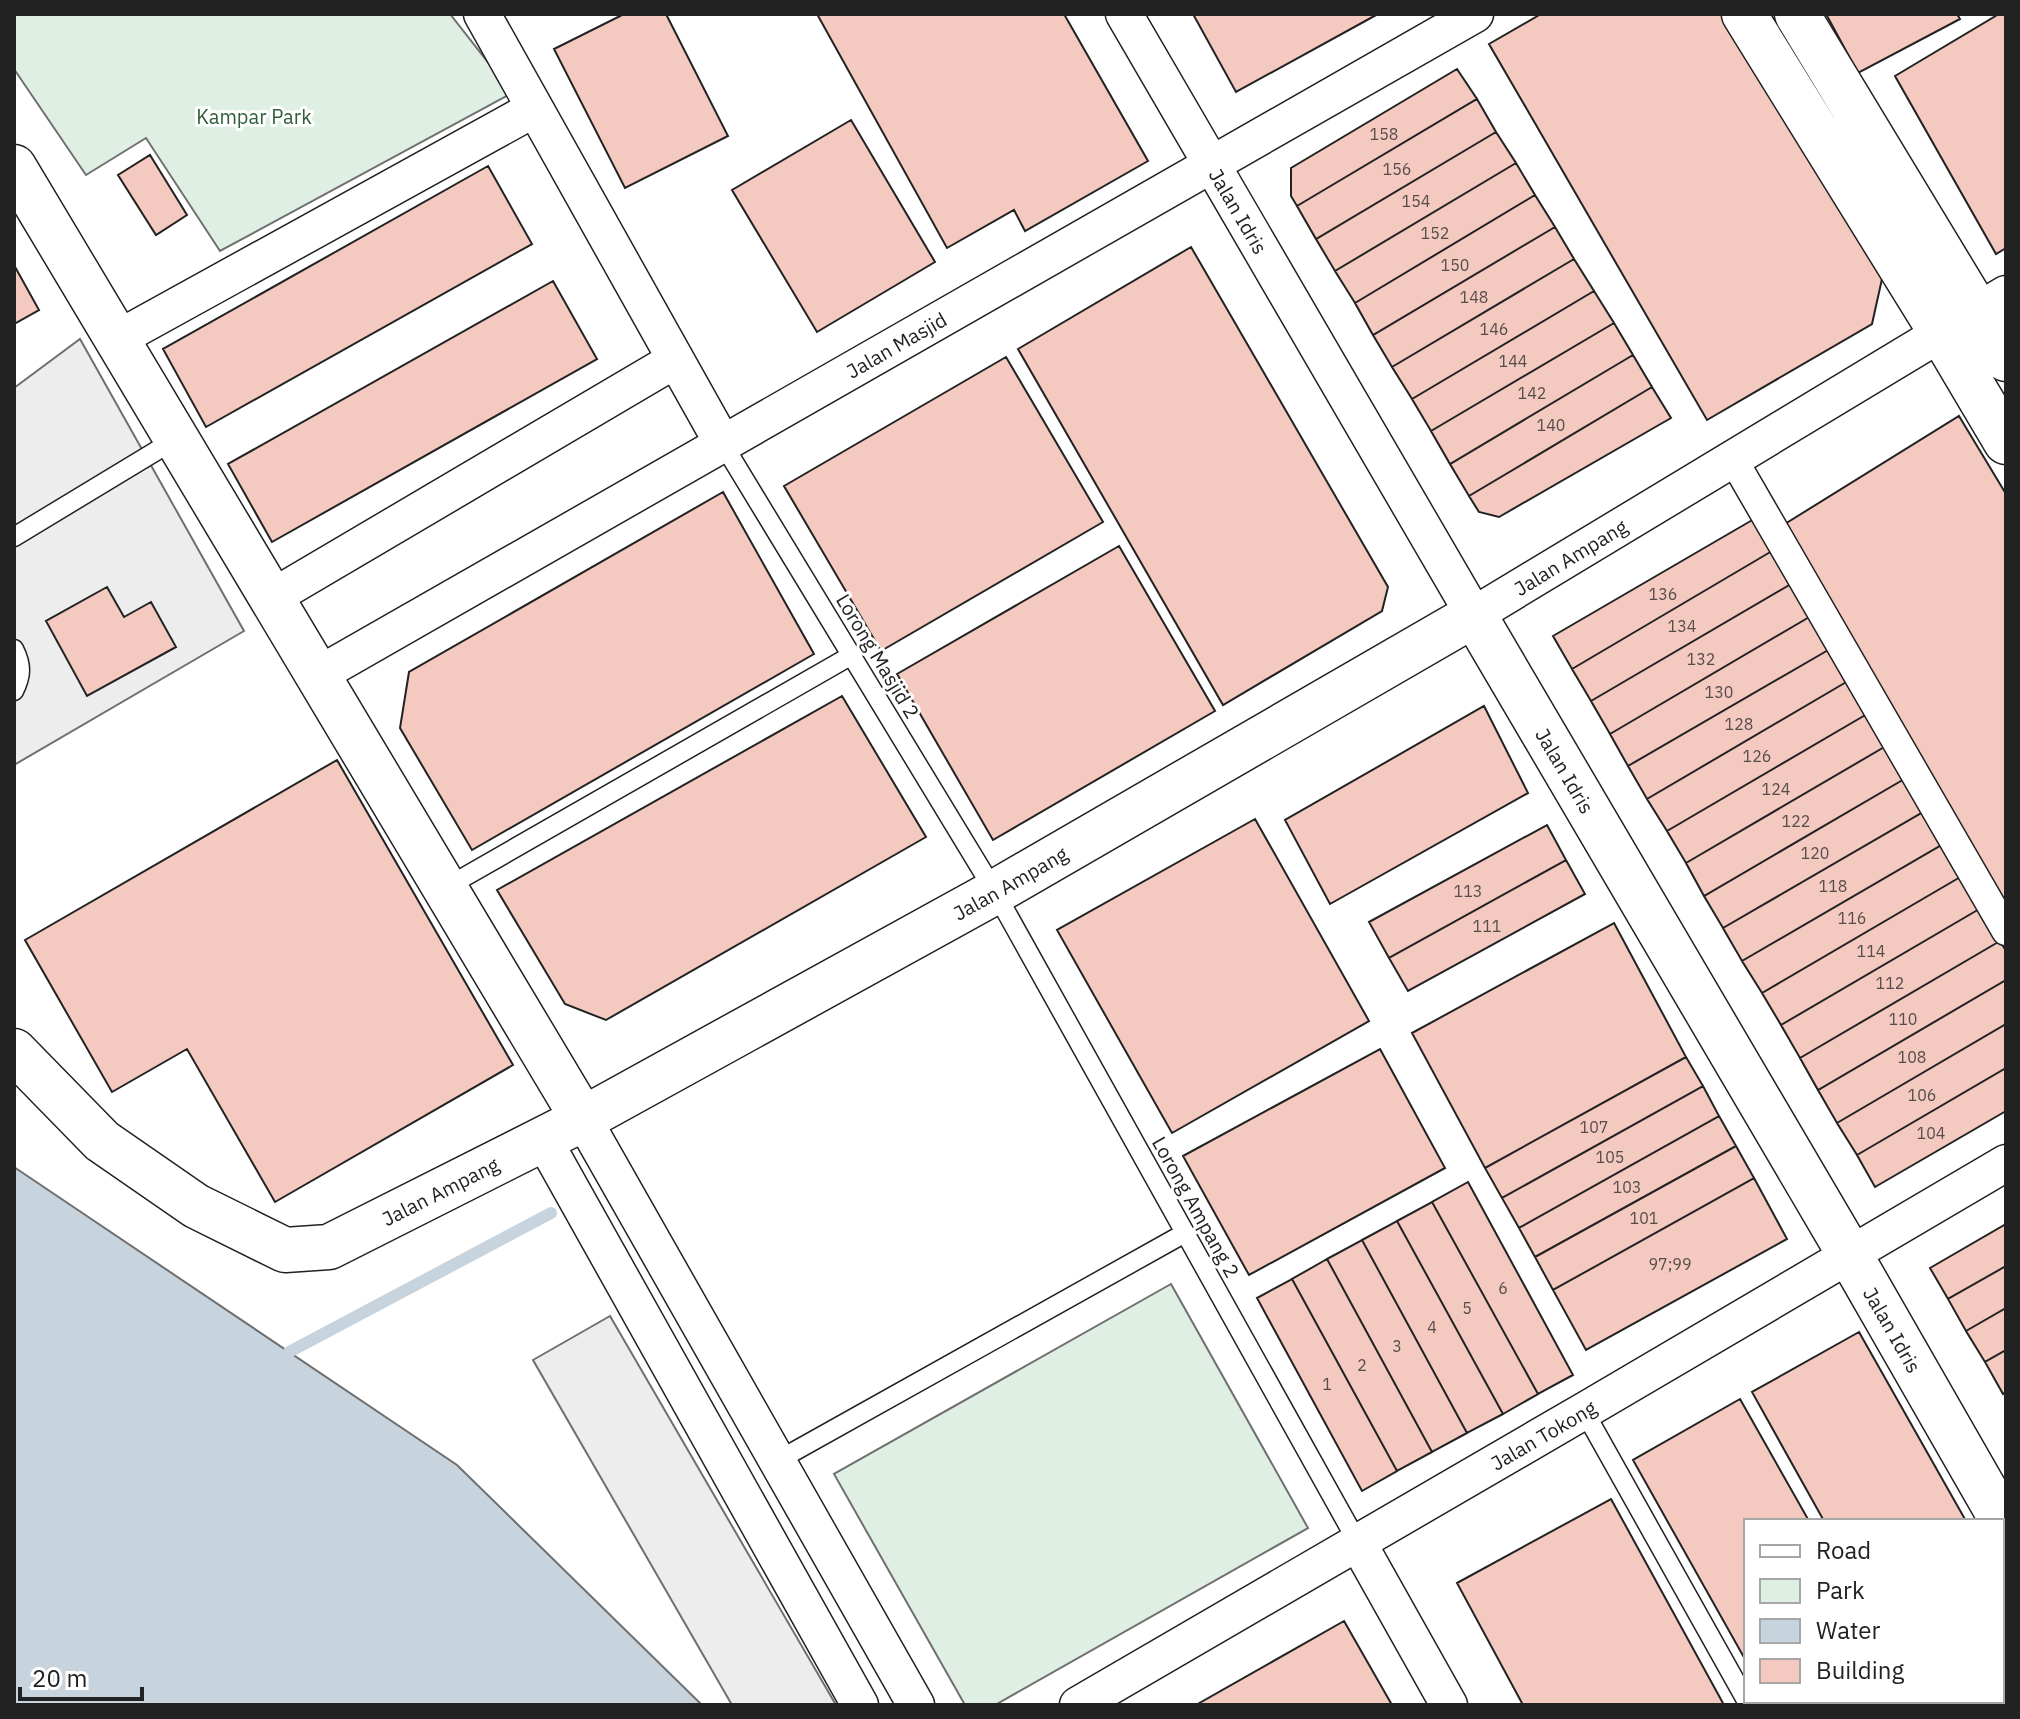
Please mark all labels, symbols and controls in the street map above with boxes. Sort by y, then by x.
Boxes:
park label: Kampar Park [196,103,312,130]
house number: 158 [1370,124,1398,144]
house number: 156 [1383,159,1411,179]
street label: Jalan Idris [1203,163,1274,259]
house number: 154 [1402,191,1430,211]
house number: 152 [1421,223,1449,243]
house number: 150 [1441,255,1469,275]
house number: 148 [1460,287,1488,307]
street label: Jalan Masjid [841,305,951,384]
house number: 146 [1480,319,1508,339]
house number: 144 [1499,351,1527,371]
house number: 142 [1518,383,1546,403]
house number: 140 [1537,415,1565,435]
street label: Jalan Ampang [1509,512,1632,601]
house number: 136 [1649,584,1677,604]
street label: Lorong Masjid 2 [830,589,926,723]
house number: 134 [1668,616,1696,636]
house number: 132 [1687,649,1715,669]
house number: 130 [1705,682,1733,702]
house number: 128 [1725,714,1753,734]
street label: Jalan Idris [1530,723,1601,818]
house number: 126 [1743,746,1771,766]
house number: 124 [1762,779,1790,799]
house number: 122 [1782,811,1810,831]
street label: Jalan Ampang [948,839,1073,926]
house number: 120 [1801,843,1829,863]
house number: 118 [1819,876,1847,896]
house number: 113 [1454,881,1482,901]
house number: 116 [1838,908,1866,928]
house number: 111 [1473,916,1501,936]
house number: 114 [1857,941,1885,961]
house number: 112 [1876,973,1904,993]
house number: 110 [1889,1009,1917,1029]
house number: 108 [1898,1047,1926,1067]
house number: 106 [1908,1085,1936,1105]
house number: 107 [1580,1117,1608,1137]
house number: 104 [1917,1123,1945,1143]
street label: Lorong Ampang 2 [1146,1132,1246,1282]
house number: 105 [1596,1147,1624,1167]
street label: Jalan Ampang [377,1150,504,1232]
house number: 103 [1613,1177,1641,1197]
house number: 101 [1630,1208,1658,1228]
house number: 97;99 [1648,1254,1692,1274]
house number: 6 [1498,1278,1508,1298]
street label: Jalan Idris [1858,1282,1928,1377]
house number: 5 [1462,1298,1472,1318]
house number: 4 [1427,1317,1437,1337]
house number: 3 [1392,1336,1402,1356]
house number: 2 [1357,1355,1367,1375]
house number: 1 [1322,1374,1332,1394]
street label: Jalan Tokong [1485,1393,1601,1476]
legend [1744,1519,2004,1703]
text: Road [1816,1534,1871,1566]
text: Park [1816,1574,1865,1606]
text: Water [1816,1614,1880,1646]
scale bar [20,1651,142,1701]
text: Building [1816,1654,1904,1686]
text: 20 m [32,1662,87,1694]

